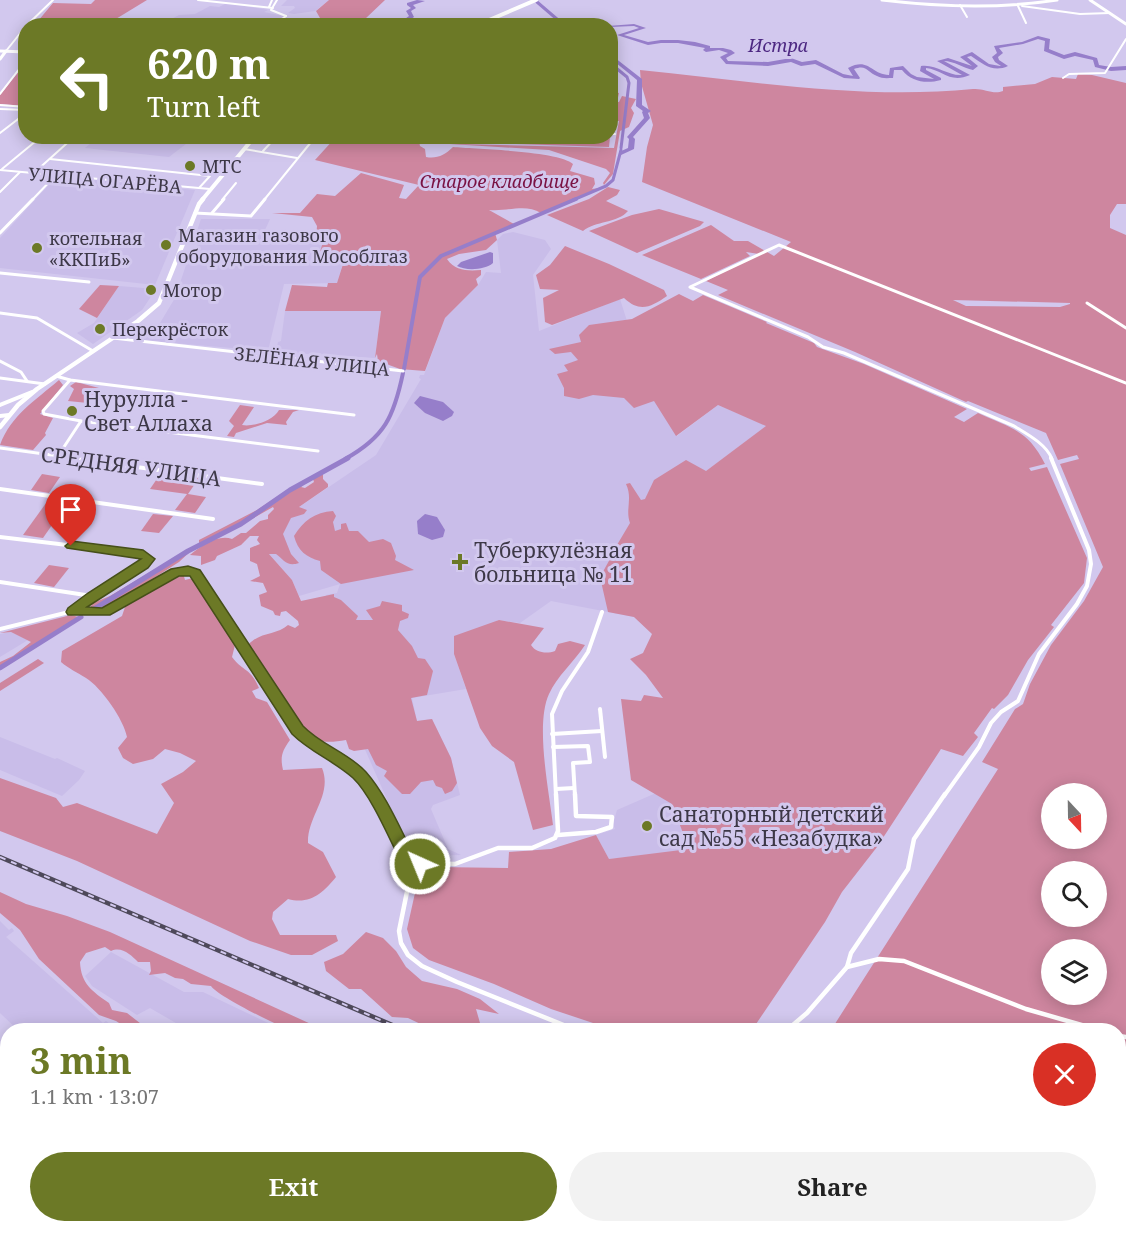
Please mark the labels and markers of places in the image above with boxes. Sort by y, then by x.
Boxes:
place label: МТС [202,154,241,178]
marker: МТС [183,159,197,173]
place label: Магазин газового оборудования Мособлгаз [178,223,408,268]
place label: котельная «ККПиБ» [49,226,143,271]
marker: Магазин газового оборудования Мособлгаз [159,238,173,252]
marker: котельная «ККПиБ» [30,241,44,255]
place label: Мотор [163,278,222,302]
marker: Мотор [144,283,158,297]
place label: Перекрёсток [112,317,228,341]
marker: Перекрёсток [93,322,107,336]
place label: Нурулла - Свет Аллаха [84,385,213,437]
marker: Нурулла - Свет Аллаха [65,404,79,418]
pin [45,484,96,546]
place label: Туберкулёзная больница № 11 [474,536,633,588]
marker: Туберкулёзная больница № 11 [451,553,469,571]
place label: Санаторный детский сад №55 «Незабудка» [659,800,884,852]
marker: Санаторный детский сад №55 «Незабудка» [640,819,654,833]

